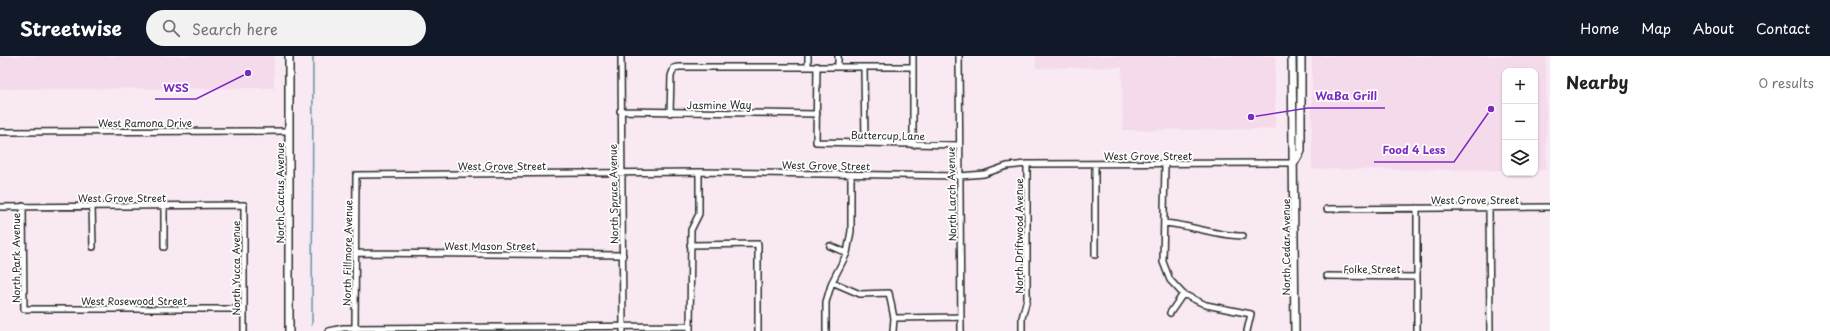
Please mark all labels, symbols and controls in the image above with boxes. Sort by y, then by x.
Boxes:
search box [146,10,426,46]
text: Streetwise [20,14,122,42]
icon: search [160,17,182,39]
text: Search here [192,17,278,40]
text: Home [1580,18,1619,39]
text: Map [1641,18,1671,39]
text: About [1693,18,1734,39]
text: Contact [1756,18,1810,39]
map controls [1502,68,1538,176]
button: + [1502,68,1538,104]
text: Nearby [1566,69,1628,95]
text: 0 results [1759,73,1814,92]
callout: WSS [155,76,196,99]
text: WSS [163,79,189,96]
callout: WaBa Grill [1308,85,1385,108]
text: WaBa Grill [1315,87,1377,104]
street label: Jasmine Way [687,97,752,112]
button: − [1502,104,1538,140]
street label: West Ramona Drive [98,115,192,130]
street label: Buttercup Lane [851,127,926,143]
callout: Food 4 Less [1374,139,1454,162]
button: layers [1502,140,1538,176]
text: Food 4 Less [1383,141,1446,158]
street label: North Cactus Avenue [272,142,287,244]
street label: North Spruce Avenue [605,143,621,244]
street label: North Larch Avenue [943,146,959,242]
street label: West Grove Street [1104,148,1192,163]
street label: West Grove Street [782,157,870,173]
street label: West Grove Street [458,158,546,173]
street label: North Driftwood Avenue [1011,178,1026,294]
street label: West Grove Street [78,190,166,205]
street label: West Grove Street [1431,192,1519,207]
street label: North Cedar Avenue [1278,198,1293,296]
street label: North Fillmore Avenue [339,199,355,306]
street label: North Park Avenue [8,212,23,303]
street label: North Yucca Avenue [228,220,243,316]
street label: West Mason Street [444,238,536,253]
street label: Folke Street [1343,261,1401,276]
street label: West Rosewood Street [81,293,187,308]

